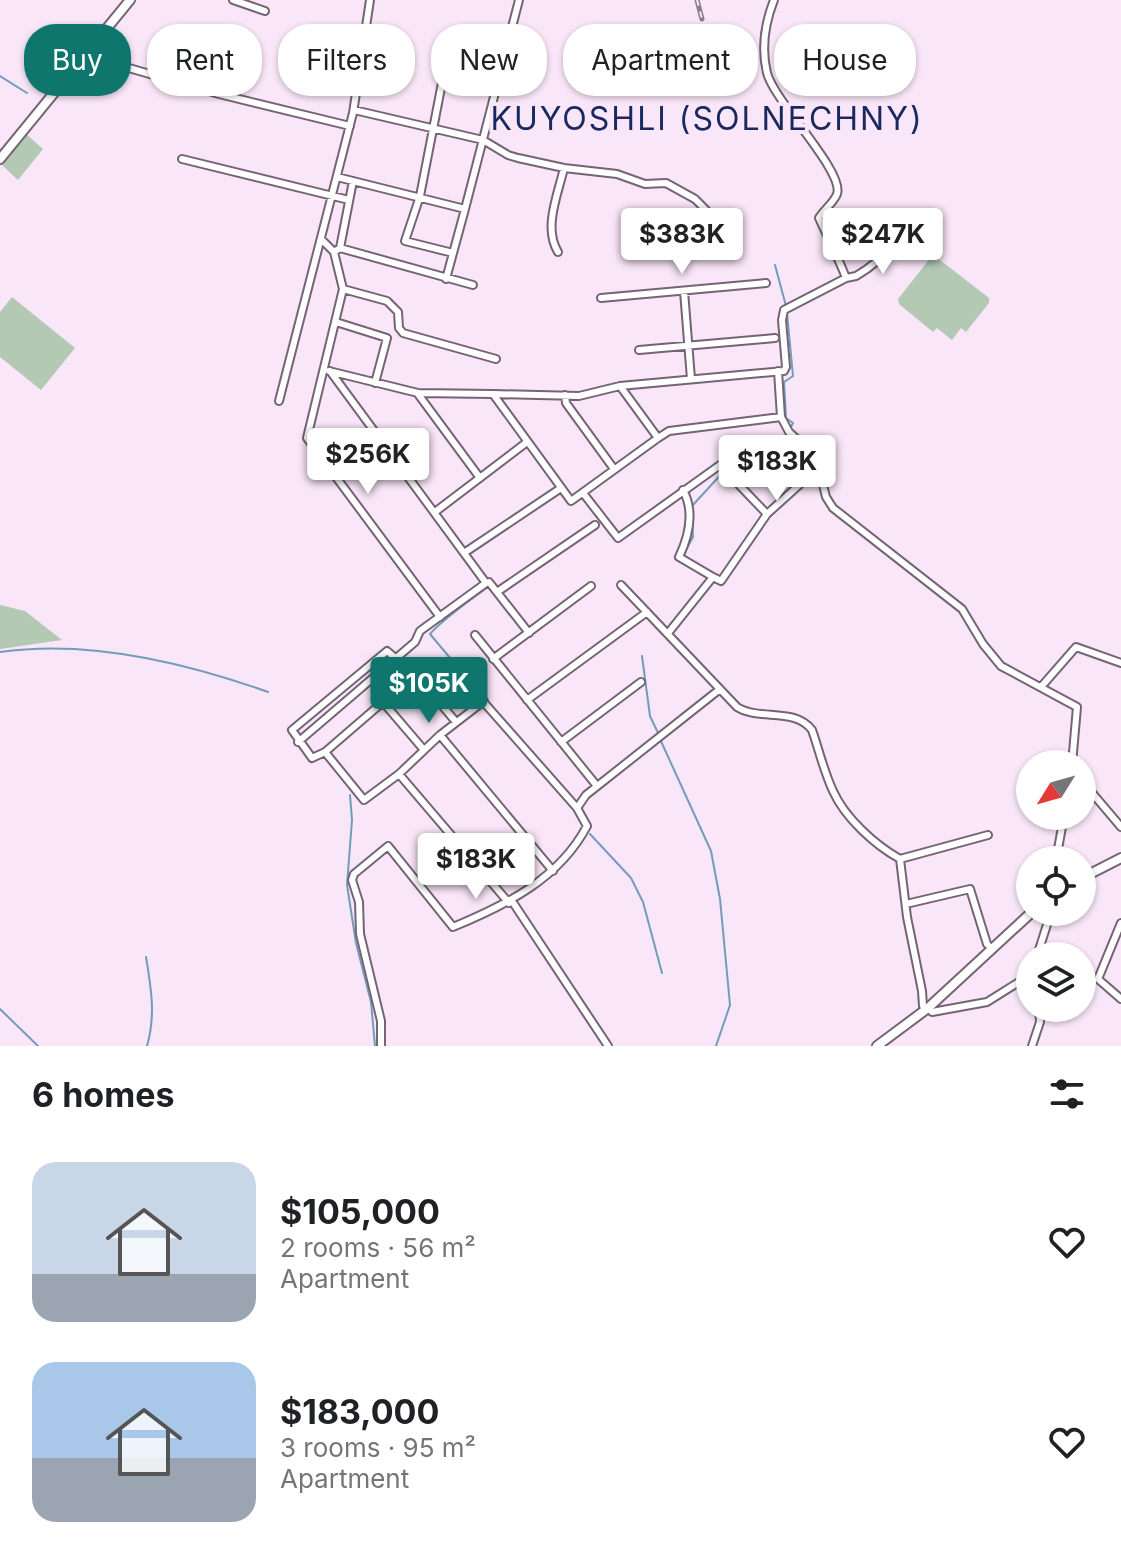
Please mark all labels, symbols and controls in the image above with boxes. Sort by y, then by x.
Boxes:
chip: Buy [24,24,131,96]
chip: Rent [147,24,262,96]
chip: Filters [278,24,415,96]
chip: New [431,24,547,96]
chip: Apartment [563,24,758,96]
chip: House [774,24,916,96]
district label: KUYOSHLI (SOLNECHNY) [490,99,924,138]
pin: $383K [626,208,738,276]
pin: $247K [827,208,939,276]
text: $383K [639,218,725,249]
text: $247K [841,218,925,249]
pin: $256K [312,428,424,496]
pin: $183K [721,435,833,503]
text: $256K [325,438,411,469]
text: $183K [737,445,817,476]
pin: $105K [373,657,485,725]
text: $105K [388,667,470,698]
north arrow [1016,750,1096,830]
map controls [1016,750,1096,1022]
pin: $183K [420,833,532,901]
text: $183K [436,843,516,874]
button: locate [1016,846,1096,926]
button: layers [1016,942,1096,1022]
icon: filters [1045,1072,1089,1116]
text: 6 homes [32,1074,174,1115]
text: $105,000 [280,1191,440,1232]
icon: home [96,1194,192,1290]
icon: heart [1045,1220,1089,1264]
text: 2 rooms · 56 m² [280,1232,476,1263]
text: Apartment [280,1263,409,1294]
text: $183,000 [280,1391,439,1432]
icon: home [96,1394,192,1490]
icon: heart [1045,1420,1089,1464]
text: 3 rooms · 95 m² [280,1432,476,1463]
text: Apartment [280,1463,409,1494]

